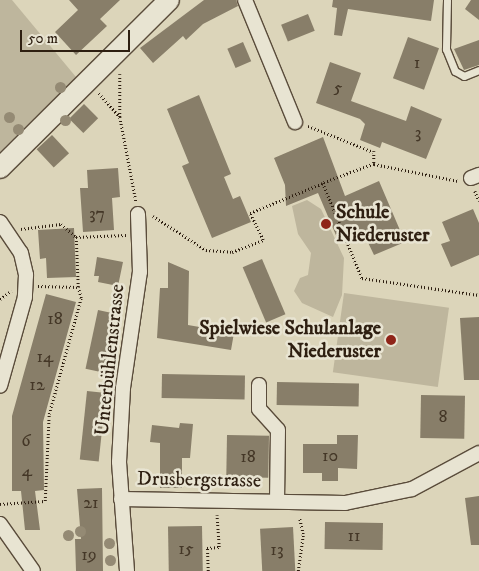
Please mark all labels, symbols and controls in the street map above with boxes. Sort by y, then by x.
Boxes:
scale bar [22,20,132,52]
text: 50 m [28,29,58,48]
house number: 1 [414,52,420,74]
house number: 5 [334,77,342,99]
house number: 3 [415,122,421,144]
place label: Schule Niederuster [336,200,430,247]
house number: 37 [89,203,105,225]
marker: Schule Niederuster [320,218,332,230]
street label: Unterbühlenstrasse [90,283,130,437]
house number: 18 [47,308,63,330]
place label: Spielwiese Schulanlage Niederuster [199,316,381,363]
marker: Spielwiese Schulanlage Niederuster [385,334,397,346]
house number: 14 [37,346,53,368]
house number: 12 [29,374,45,396]
house number: 8 [438,406,448,428]
house number: 6 [21,430,31,452]
house number: 10 [322,445,338,467]
house number: 18 [240,446,256,468]
house number: 4 [22,460,32,482]
street label: Drusbergstrasse [137,467,261,493]
house number: 21 [83,492,99,514]
house number: 11 [347,525,361,547]
house number: 15 [178,538,194,560]
house number: 13 [270,539,284,561]
house number: 19 [81,544,97,566]

